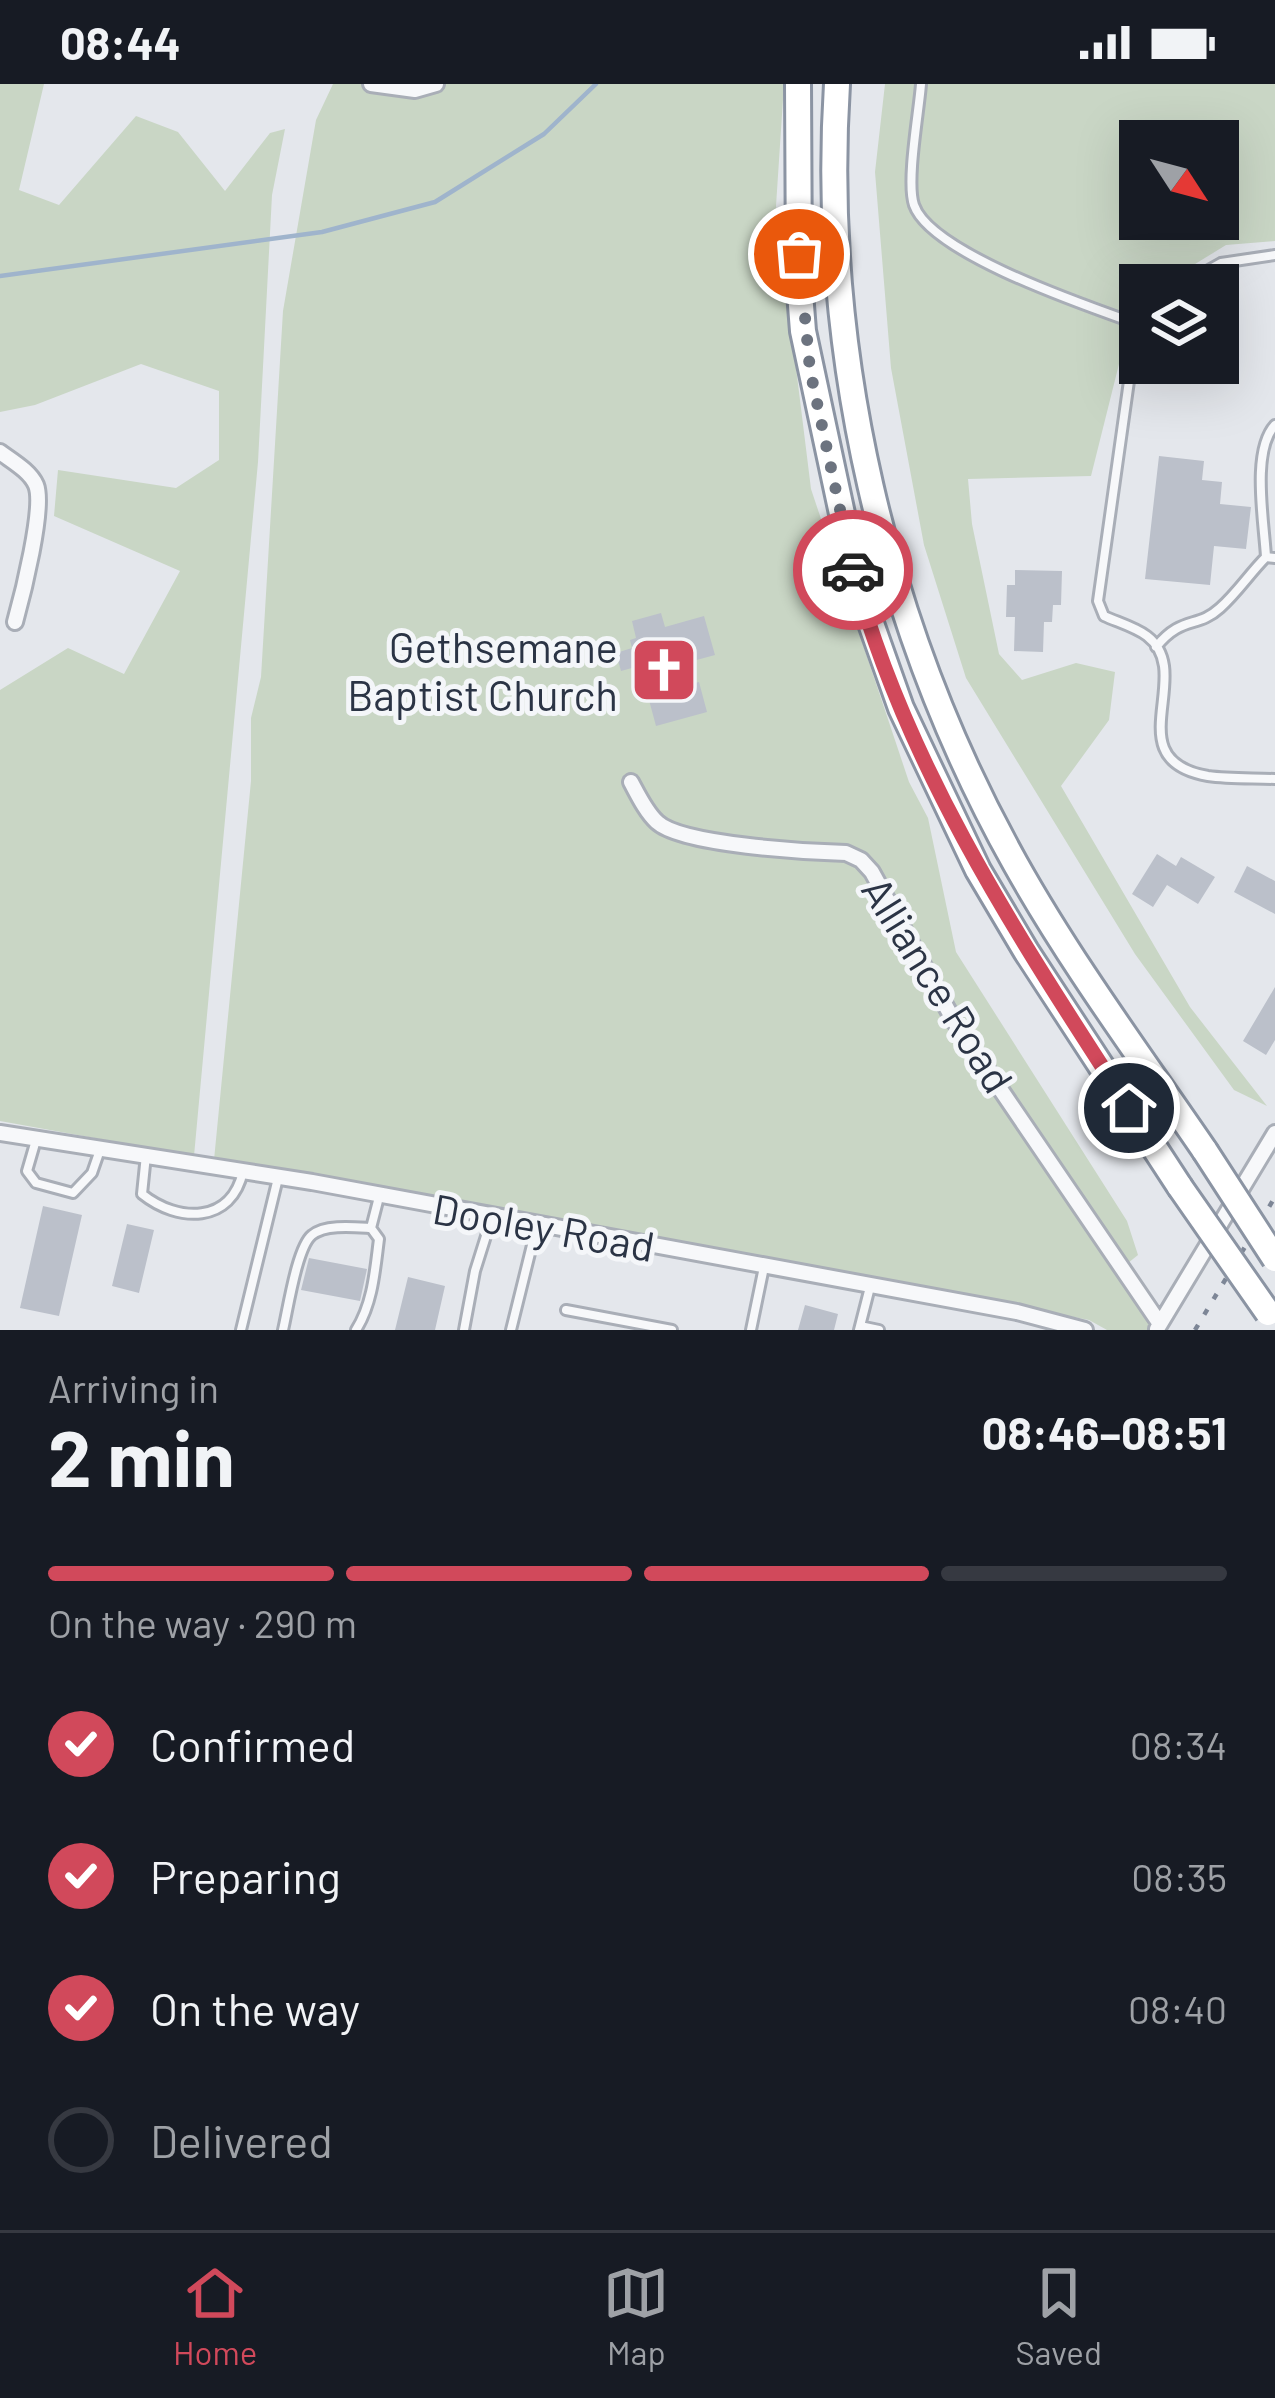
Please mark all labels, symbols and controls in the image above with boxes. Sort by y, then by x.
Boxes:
text: 08:44 [60,15,181,69]
north arrow [1119,120,1239,240]
map controls [1119,120,1239,384]
pin [748,203,850,305]
icon: bag [766,221,832,287]
button: layers [1119,264,1239,384]
courier [793,510,913,630]
icon: car [820,537,886,603]
place label: Gethsemane Baptist Church [347,621,618,720]
church icon: Gethsemane Baptist Church [629,635,699,705]
street label: Alliance Road [853,867,1025,1101]
pin [1078,1057,1180,1159]
icon: home [1096,1075,1162,1141]
street label: Dooley Road [429,1182,659,1271]
text: Arriving in [48,1364,219,1411]
text: 08:46–08:51 [982,1405,1227,1459]
text: 2 min [48,1409,235,1503]
text: On the way · 290 m [48,1599,357,1646]
icon: check [48,1711,114,1777]
text: Confirmed [150,1717,355,1771]
text: 08:34 [1130,1721,1227,1768]
icon: check [48,1843,114,1909]
text: Preparing [150,1849,341,1903]
text: 08:35 [1131,1853,1227,1900]
icon: check [48,1975,114,2041]
text: On the way [150,1981,360,2035]
text: 08:40 [1128,1985,1227,2032]
text: Delivered [150,2113,333,2167]
tab: Home [173,2260,257,2372]
tab: Map [603,2260,669,2372]
tab: Saved [1015,2260,1102,2372]

